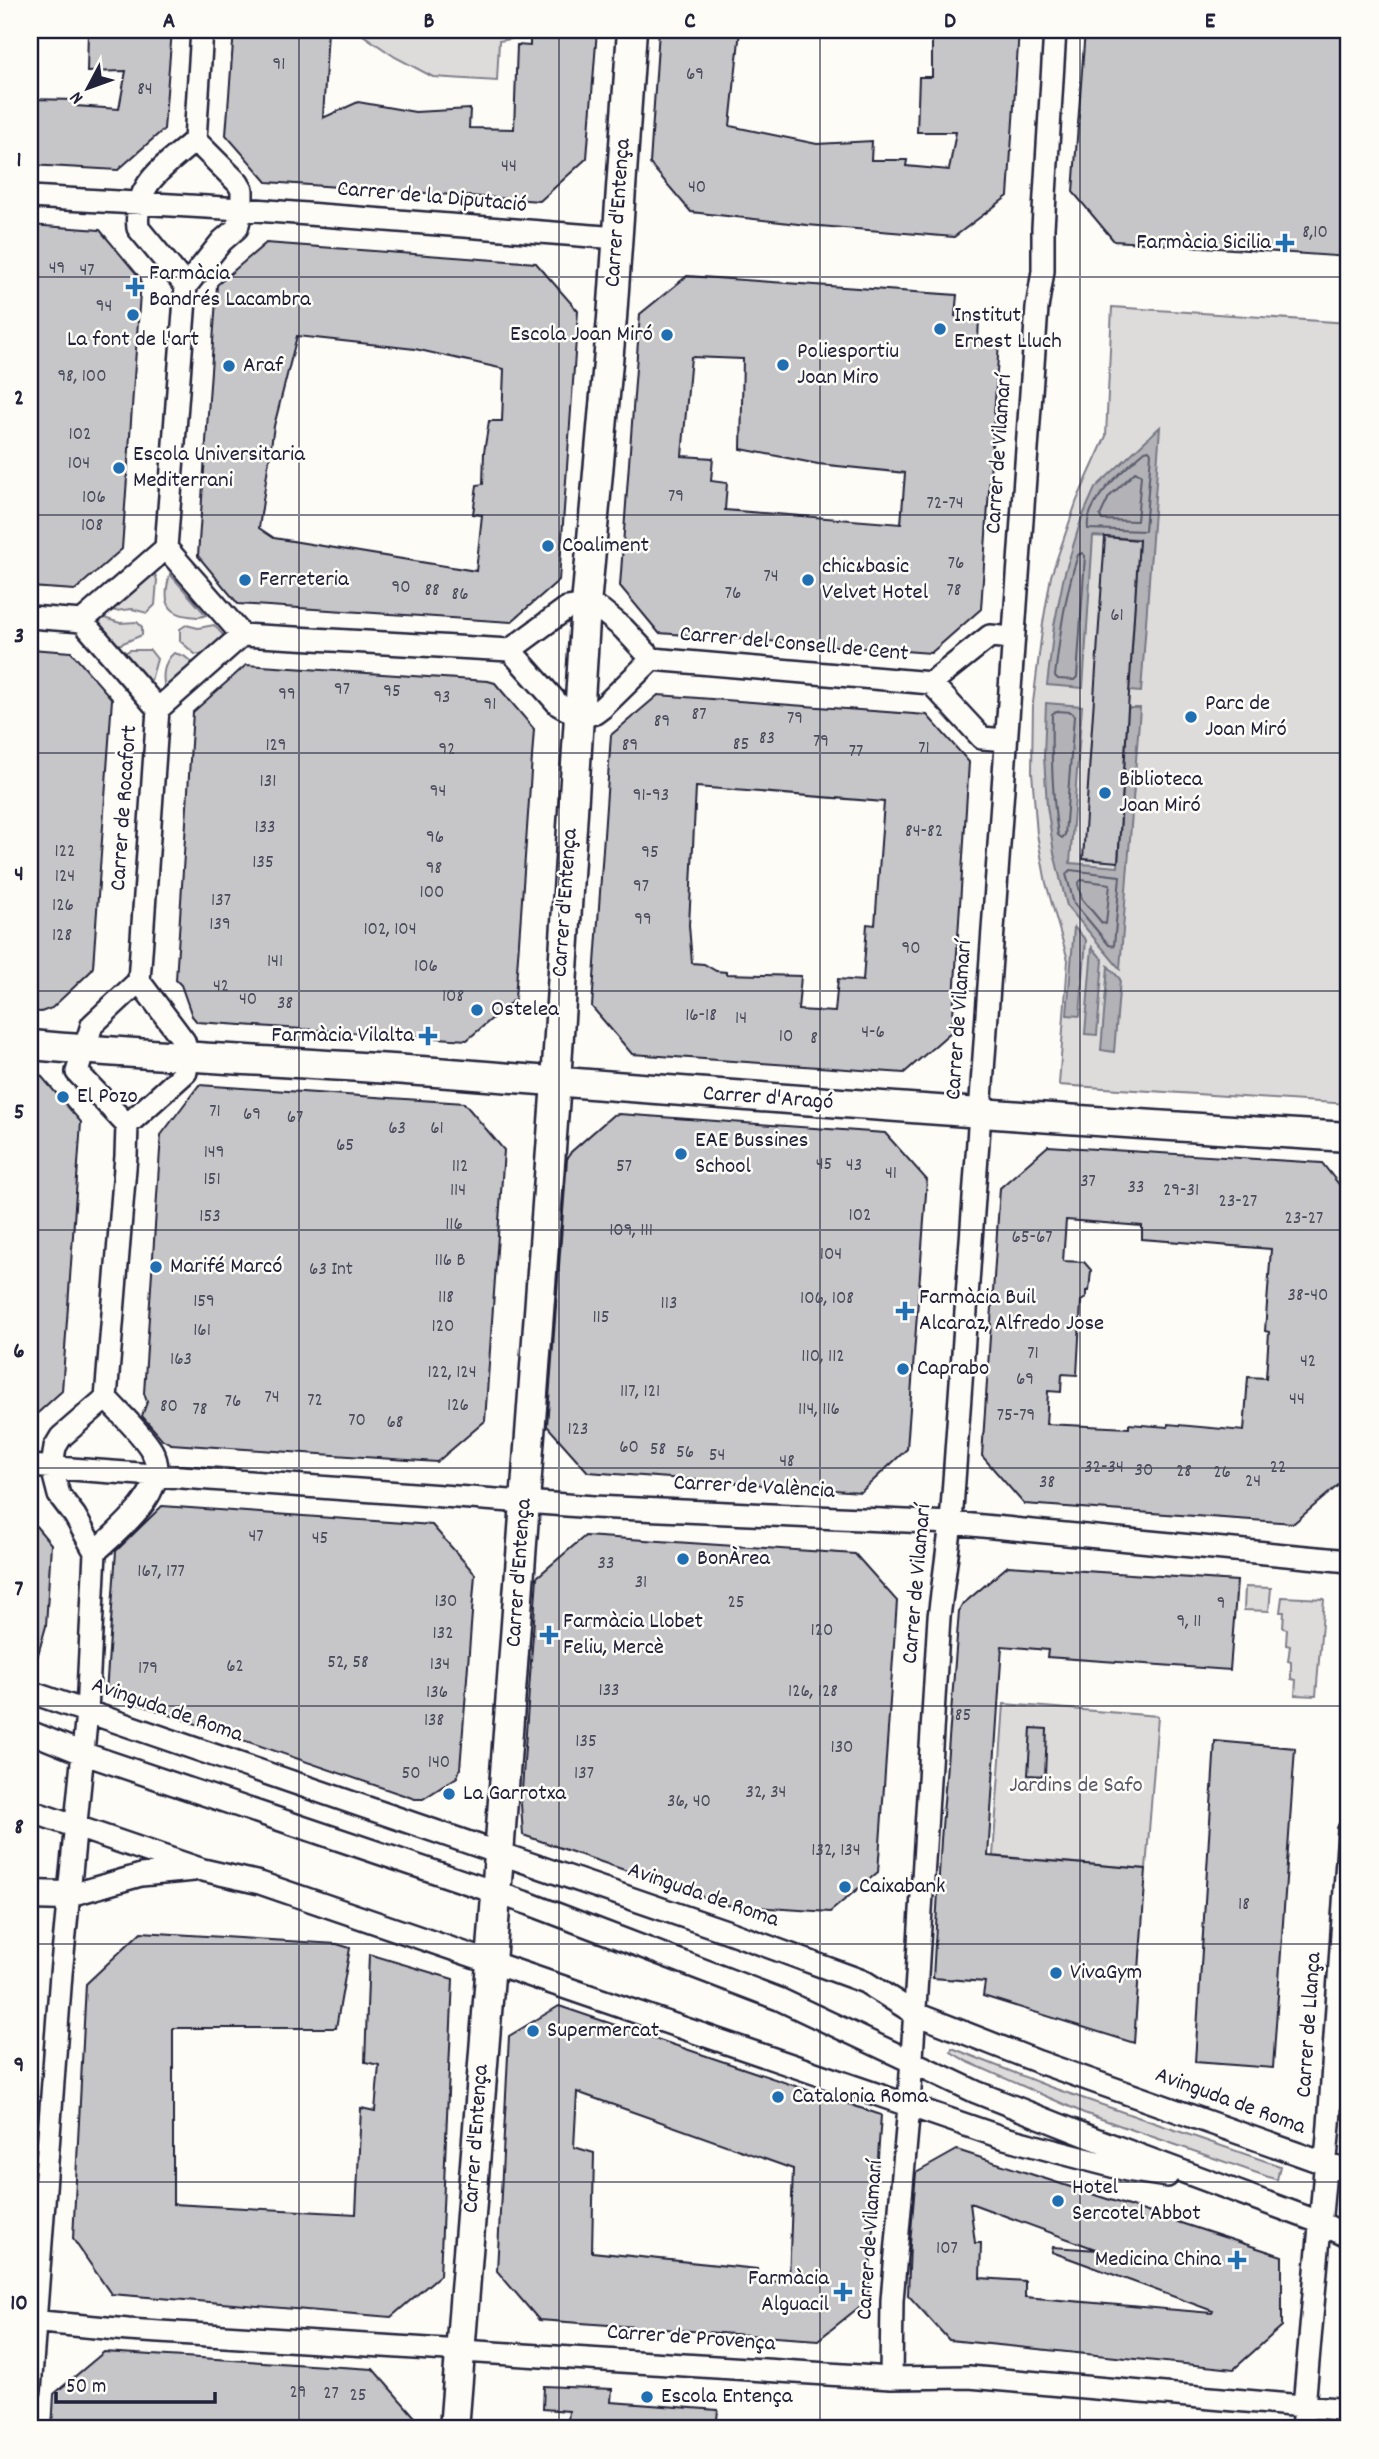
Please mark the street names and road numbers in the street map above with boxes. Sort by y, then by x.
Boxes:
street label: Carrer d'Entença [597,136,641,288]
street label: Carrer de la Diputació [336,173,528,223]
street label: Carrer de Vilamarí [978,371,1022,535]
street label: Carrer del Consell de Cent [678,619,910,671]
street label: Carrer de Rocafort [103,724,147,892]
street label: Carrer d'Entença [544,826,588,978]
street label: Carrer de Vilamarí [938,937,982,1101]
street label: Carrer d'Aragó [702,1078,834,1120]
street label: Carrer de València [673,1467,837,1509]
street label: Carrer d'Entença [498,1496,542,1648]
street label: Carrer de Vilamarí [895,1501,942,1665]
street label: Avinguda de Roma [87,1670,248,1753]
street label: Avinguda de Roma [623,1855,784,1938]
street label: Carrer de Llança [1288,1950,1332,2099]
street label: Avinguda de Roma [1150,2059,1311,2145]
street label: Carrer d'Entença [455,2062,499,2214]
street label: Carrer de Vilamarí [849,2157,893,2321]
street label: Carrer de Provença [606,2317,778,2361]

